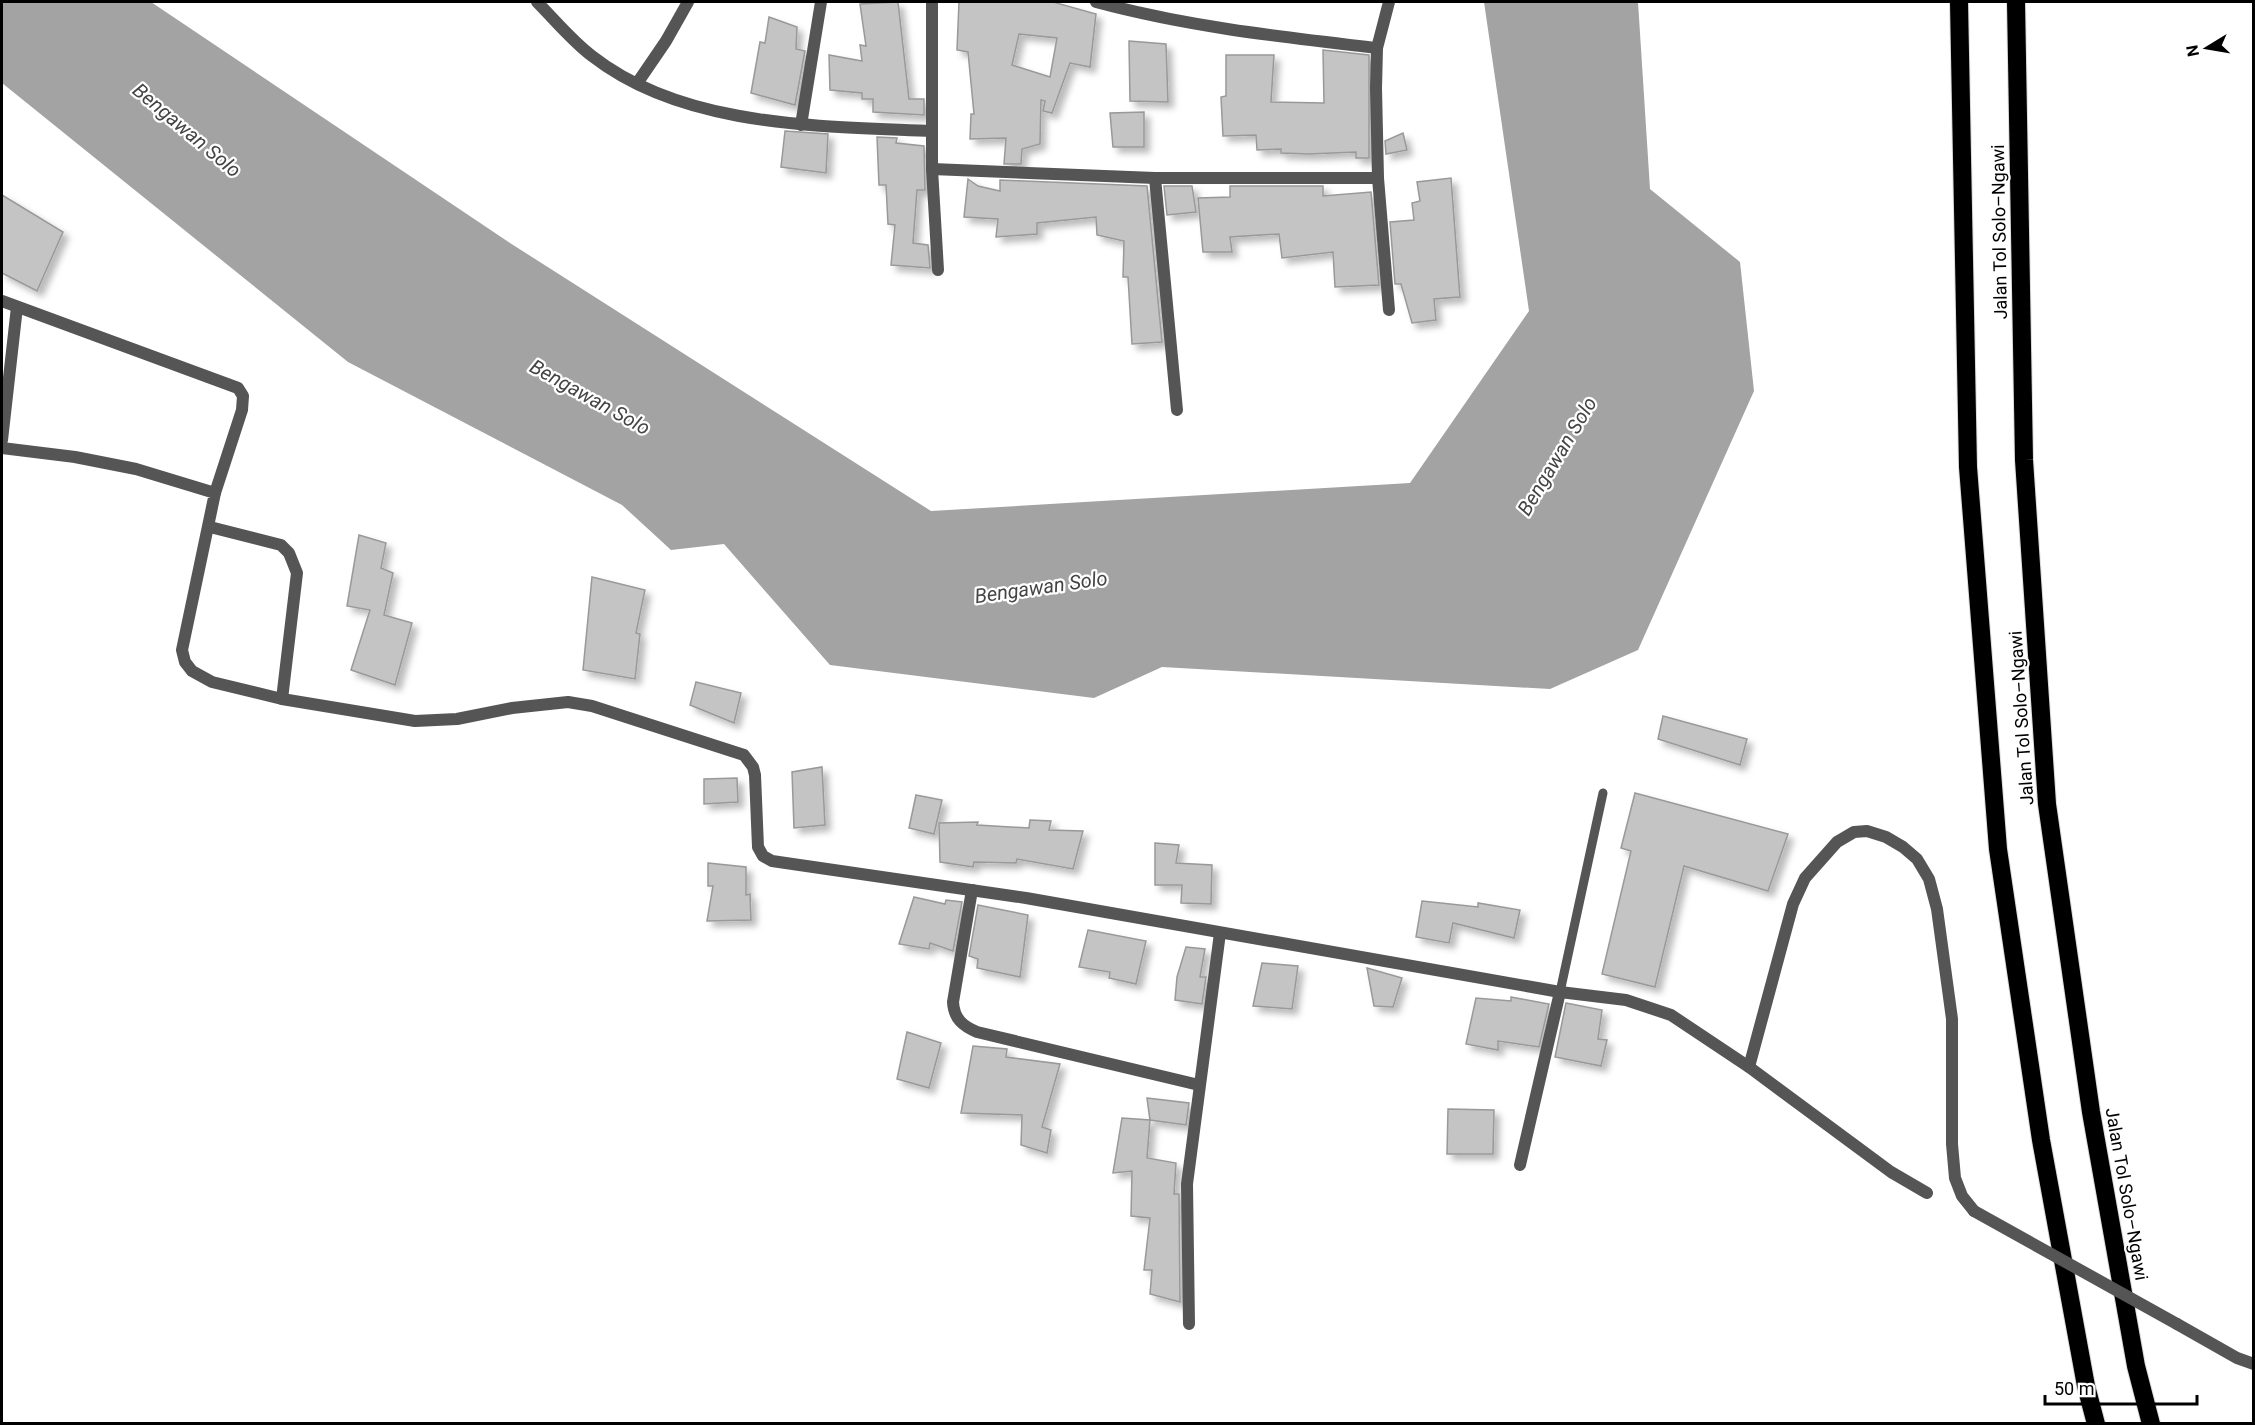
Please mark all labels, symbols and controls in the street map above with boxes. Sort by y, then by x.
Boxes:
north arrow [2177,18,2237,78]
text: N [2182,43,2203,58]
water label: Bengawan Solo [128,78,246,182]
street label: Jalan Tol Solo–Ngawi [1987,144,2011,320]
water label: Bengawan Solo [526,354,654,440]
water label: Bengawan Solo [1512,393,1602,519]
water label: Bengawan Solo [973,566,1109,608]
street label: Jalan Tol Solo–Ngawi [2004,630,2038,806]
street label: Jalan Tol Solo–Ngawi [2101,1106,2153,1282]
scale bar [2045,1368,2196,1406]
text: 50 m [2054,1378,2094,1399]

